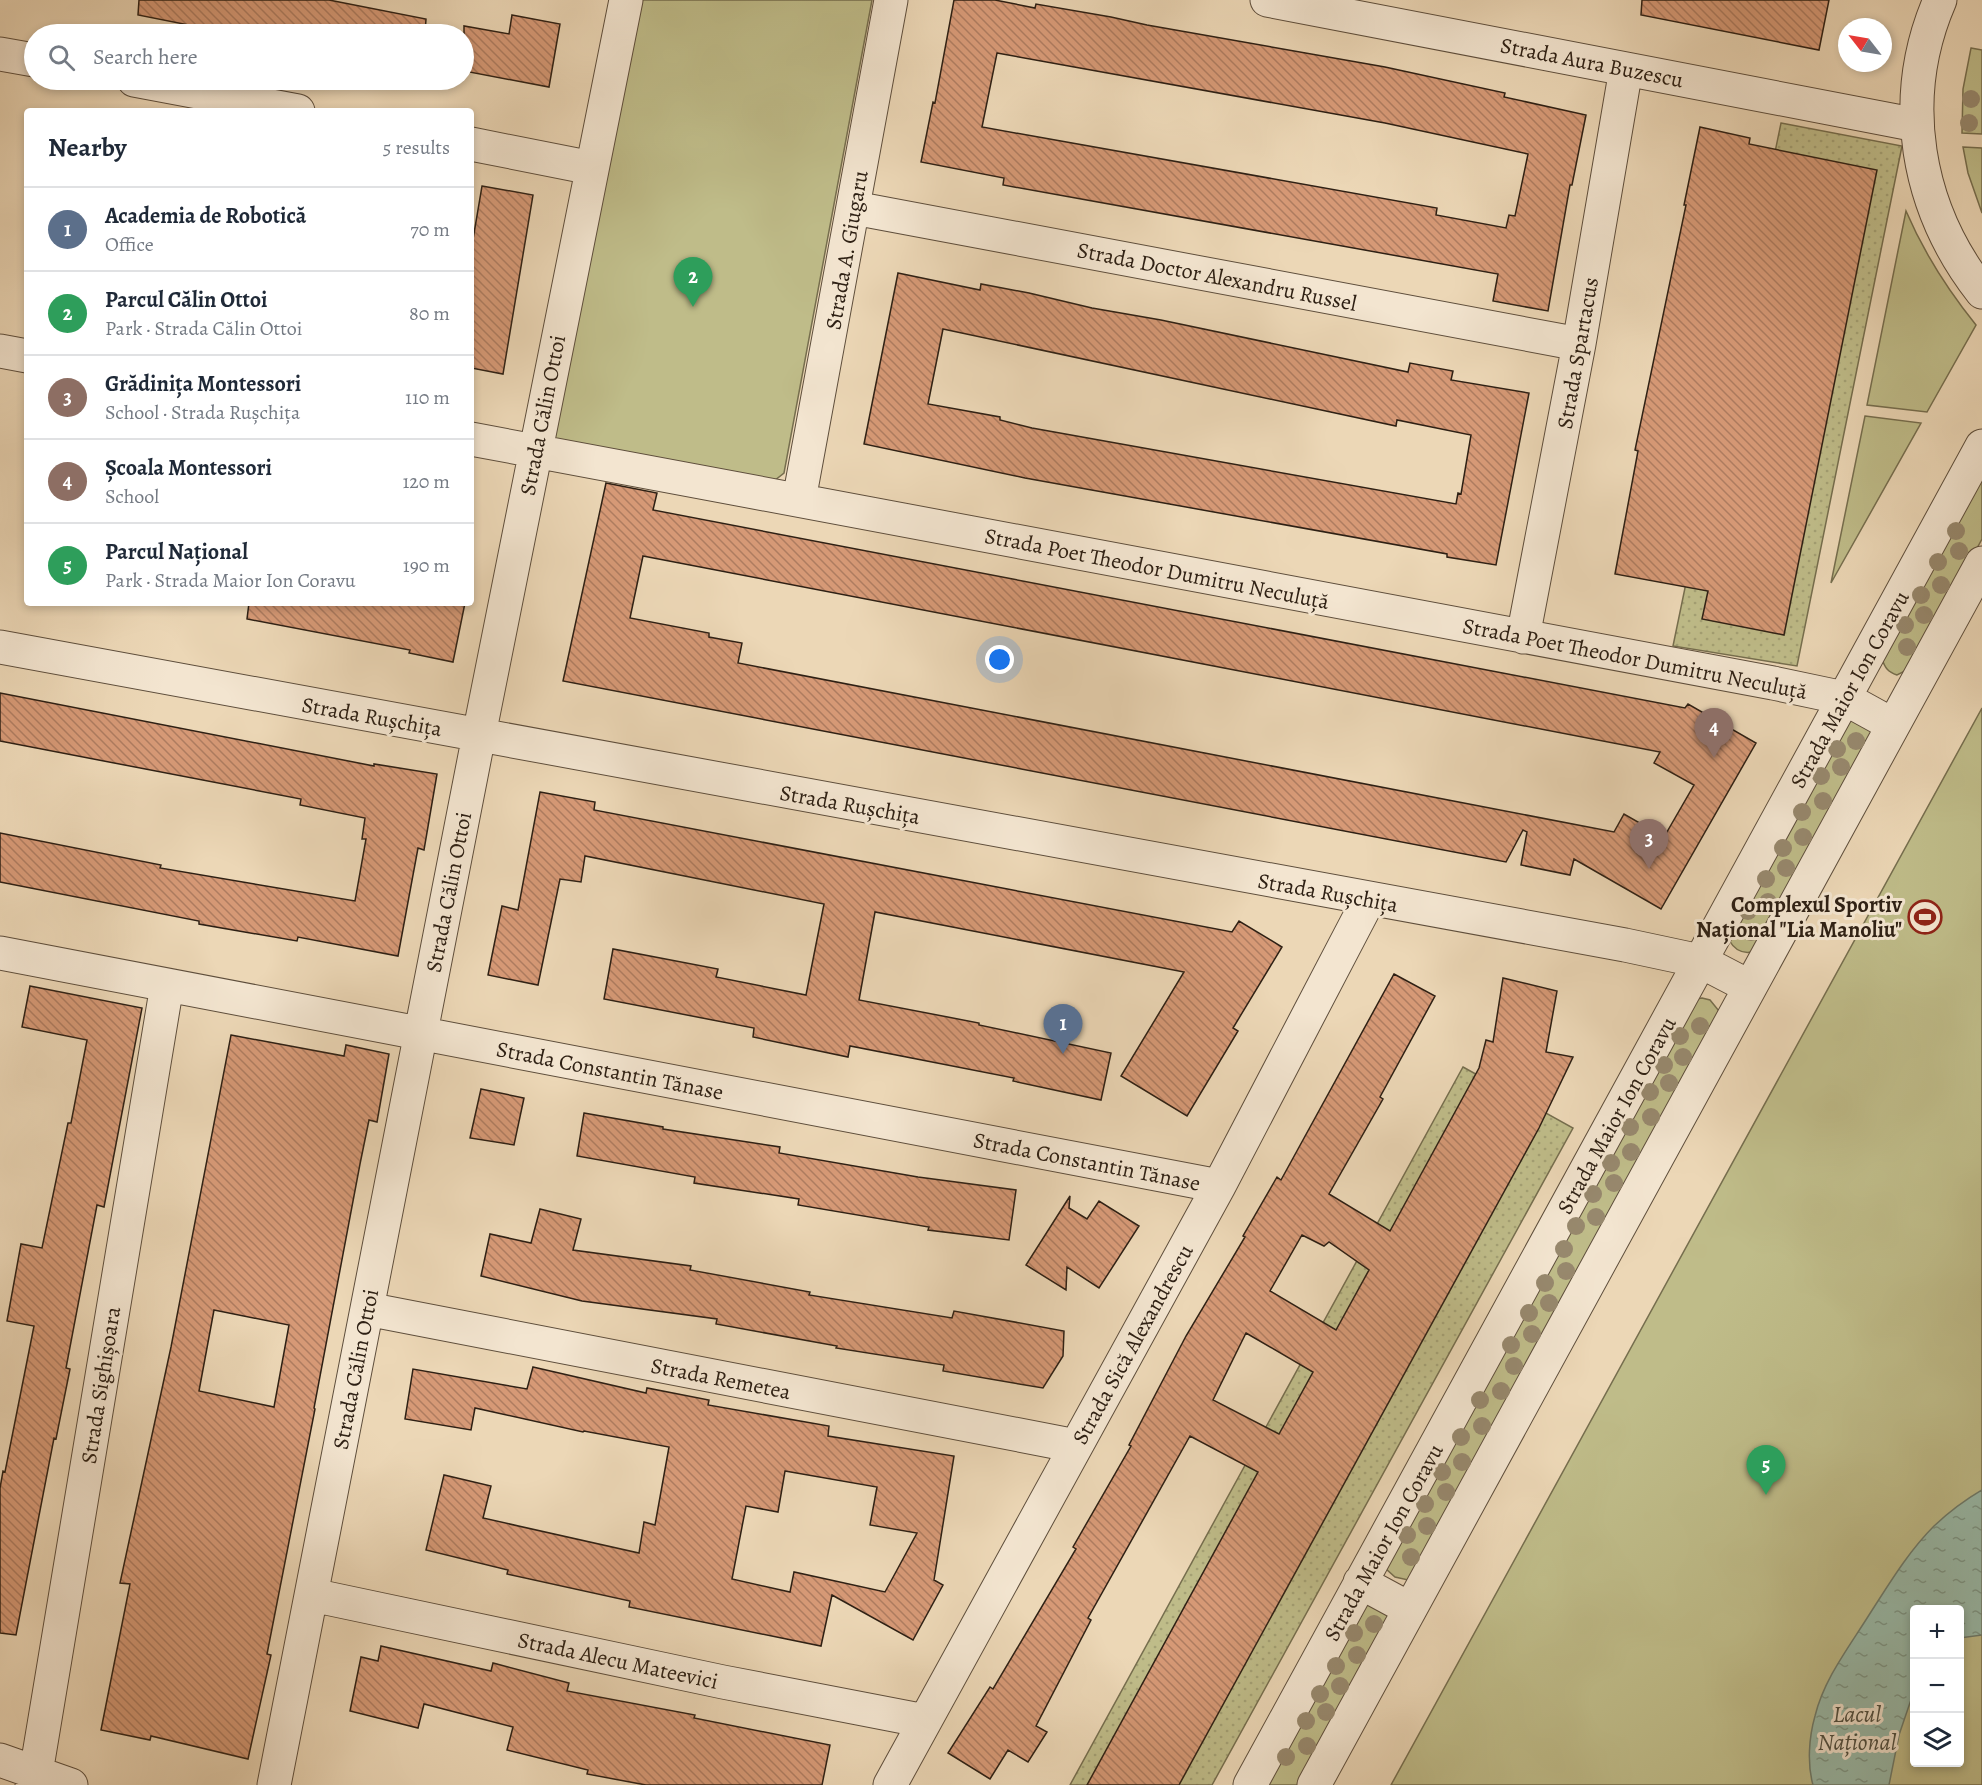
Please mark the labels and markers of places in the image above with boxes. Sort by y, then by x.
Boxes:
pin: 2 [674,258,712,307]
pin: 4 [1694,708,1734,758]
pin: 3 [1630,820,1668,869]
place label: Complexul Sportiv Național "Lia Manoliu" [1696,890,1903,945]
sports icon: Complexul Sportiv Național "Lia Manoliu" [1907,899,1943,935]
pin: 1 [1044,1004,1082,1054]
pin: 5 [1746,1446,1786,1495]

